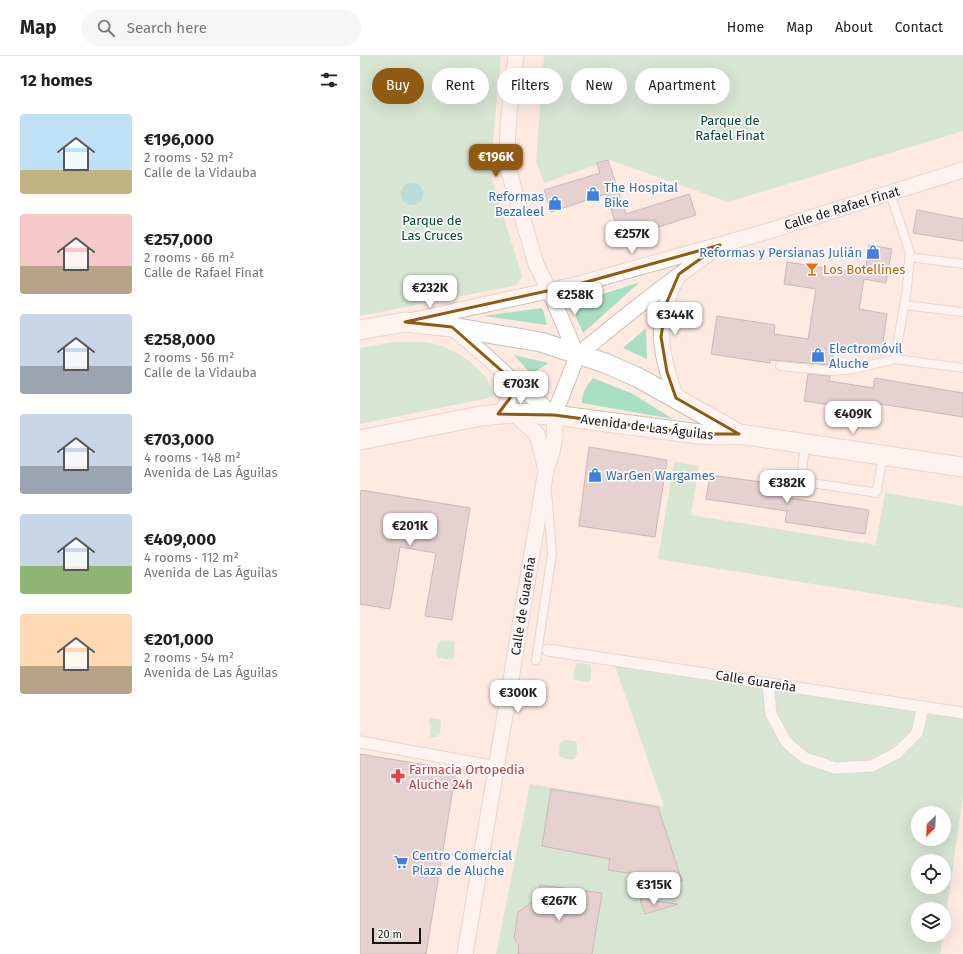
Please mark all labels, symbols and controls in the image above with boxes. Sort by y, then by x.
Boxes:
search box [81,10,361,46]
text: Map [20,16,57,39]
icon: search [95,17,117,39]
text: Search here [127,19,207,37]
text: Home [727,19,764,36]
text: Map [786,19,813,36]
text: About [835,19,873,36]
text: Contact [895,19,943,36]
chip: Buy [372,68,424,104]
chip: Rent [432,68,489,104]
chip: Filters [497,68,563,104]
chip: New [571,68,627,104]
chip: Apartment [635,68,730,104]
icon: filters [318,69,340,91]
text: 12 homes [20,70,92,91]
park label: Parque de Rafael Finat [695,113,765,143]
text: €196,000 [144,129,214,150]
icon: home [52,130,100,178]
pin: €196K [468,144,524,178]
text: €196K [478,149,514,164]
text: 2 rooms · 52 m² [144,150,233,165]
text: Calle de la Vidauba [144,165,257,180]
place label: The Hospital Bike [604,180,678,210]
street label: Calle de Rafael Finat [783,183,902,233]
shop icon: The Hospital Bike [585,186,601,202]
place label: Reformas Bezaleel [488,189,544,219]
shop icon: Reformas Bezaleel [547,195,563,211]
park label: Parque de Las Cruces [401,213,463,243]
pin: €257K [604,221,660,255]
text: €257K [614,226,650,241]
text: €257,000 [144,229,213,250]
icon: home [52,230,100,278]
shop icon: Reformas y Persianas Julián [865,244,881,260]
place label: Reformas y Persianas Julián [699,245,862,260]
text: 2 rooms · 66 m² [144,250,235,265]
bar icon: Los Botellines [804,261,820,277]
place label: Los Botellines [823,262,905,277]
text: Calle de Rafael Finat [144,265,264,280]
pin: €232K [402,275,458,309]
text: €232K [412,280,448,295]
pin: €258K [547,282,603,316]
text: €258K [556,287,594,302]
pin: €344K [647,302,703,336]
text: €344K [656,307,694,322]
text: €258,000 [144,329,215,350]
icon: home [52,330,100,378]
place label: Electromóvil Aluche [829,341,903,371]
shop icon: Electromóvil Aluche [810,347,826,363]
text: 2 rooms · 56 m² [144,350,234,365]
text: Calle de la Vidauba [144,365,257,380]
pin: €703K [493,371,549,405]
text: €703K [503,376,539,391]
pin: €409K [825,401,881,435]
text: €409K [834,406,872,421]
street label: Avenida de Las Águilas [580,411,714,443]
text: €703,000 [144,429,214,450]
icon: home [52,430,100,478]
text: 4 rooms · 148 m² [144,450,241,465]
text: Avenida de Las Águilas [144,465,278,480]
shop icon: WarGen Wargames [587,467,603,483]
place label: WarGen Wargames [606,468,715,483]
pin: €382K [759,470,815,504]
text: €382K [769,475,805,490]
pin: €201K [382,513,438,547]
text: €201K [392,518,428,533]
text: €409,000 [144,529,216,550]
icon: home [52,530,100,578]
text: 4 rooms · 112 m² [144,550,239,565]
street label: Calle de Guareña [508,556,538,656]
text: Avenida de Las Águilas [144,565,278,580]
text: €201,000 [144,629,214,650]
icon: home [52,630,100,678]
text: 2 rooms · 54 m² [144,650,234,665]
text: Avenida de Las Águilas [144,665,278,680]
street label: Calle Guareña [715,667,797,695]
pin: €300K [490,680,546,714]
text: €300K [499,685,537,700]
place label: Farmacia Ortopedia Aluche 24h [409,762,525,792]
pharmacy icon: Farmacia Ortopedia Aluche 24h [390,768,406,784]
north arrow [911,806,951,846]
map controls [911,806,951,942]
place label: Centro Comercial Plaza de Aluche [412,848,512,878]
supermarket icon: Centro Comercial Plaza de Aluche [393,854,409,870]
button: locate [911,854,951,894]
pin: €315K [626,872,682,906]
text: €315K [636,877,672,892]
pin: €267K [531,888,587,922]
text: €267K [541,893,577,908]
button: layers [911,902,951,942]
scale bar [372,926,421,945]
text: 20 m [378,928,402,941]

